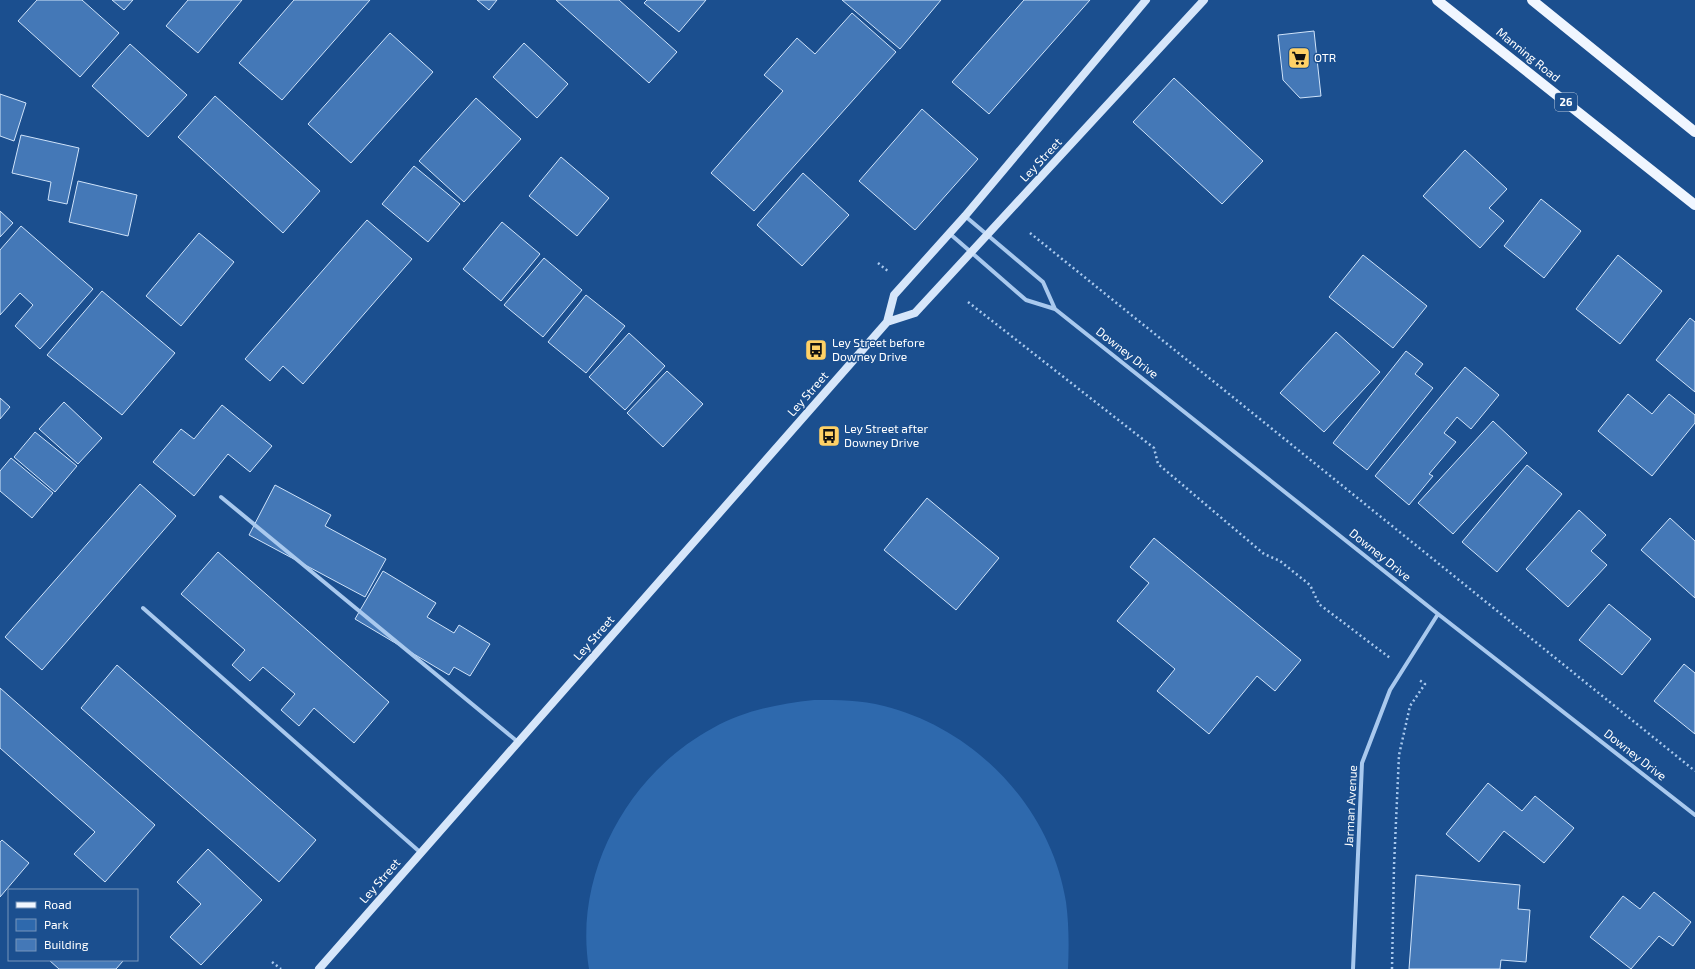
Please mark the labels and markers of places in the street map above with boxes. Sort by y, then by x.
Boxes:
supermarket icon: OTR [1286,45,1312,71]
place label: OTR [1314,50,1336,64]
place label: Ley Street before Downey Drive [832,335,925,363]
bus stop icon: Ley Street before Downey Drive [803,337,829,363]
place label: Ley Street after Downey Drive [844,421,929,449]
bus stop icon: Ley Street after Downey Drive [816,423,842,449]

